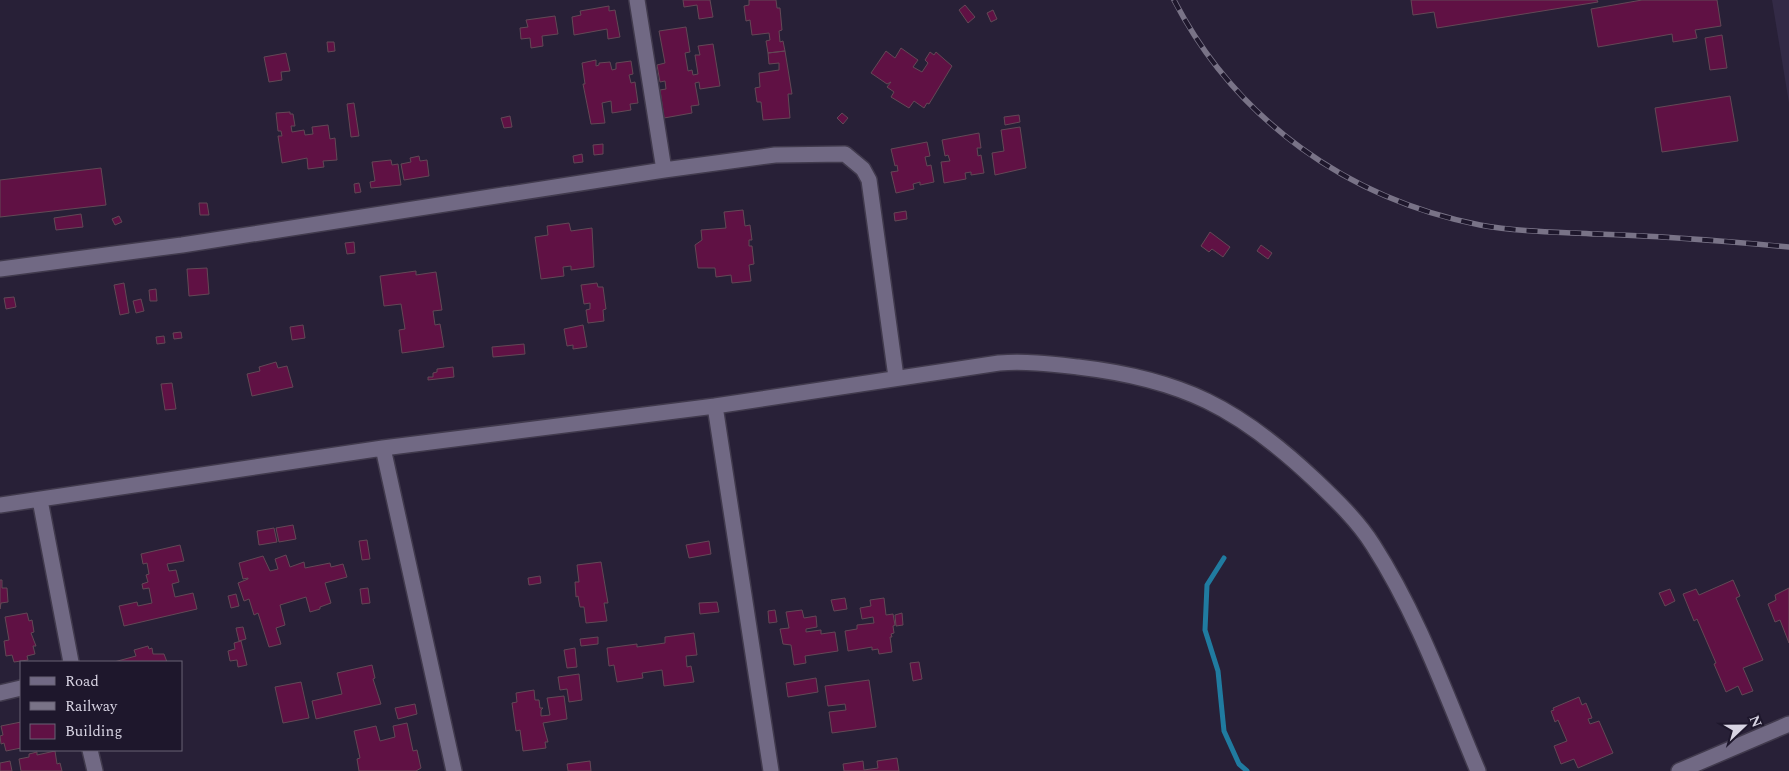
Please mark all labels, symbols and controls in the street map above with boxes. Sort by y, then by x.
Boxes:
legend [20,661,182,751]
text: Road [65,670,99,693]
text: Railway [65,695,118,718]
north arrow [1719,701,1769,751]
text: N [1744,712,1767,731]
text: Building [65,720,122,743]

